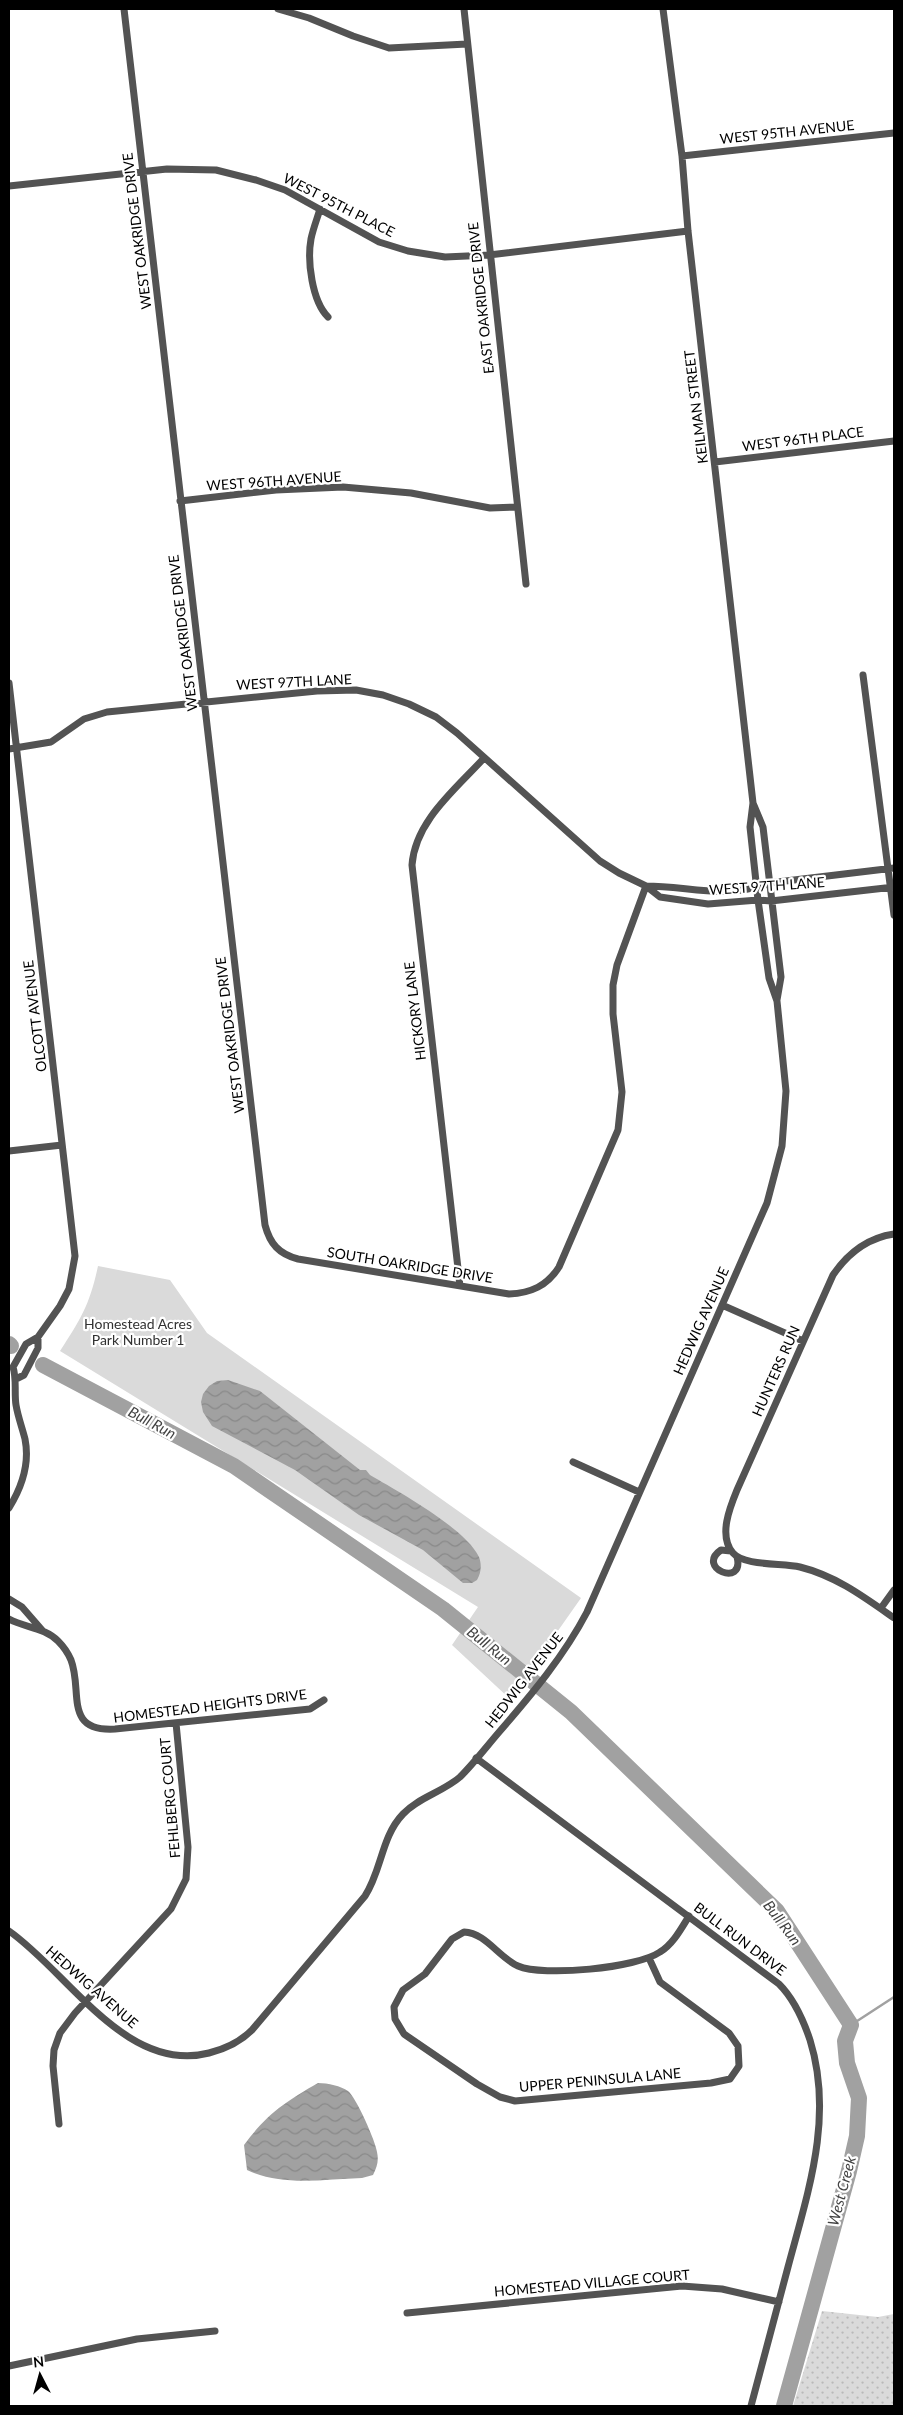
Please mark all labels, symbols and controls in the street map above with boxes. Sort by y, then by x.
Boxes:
street label: WEST 95TH AVENUE [719,116,855,147]
street label: WEST OAKRIDGE DRIVE [118,152,155,310]
street label: WEST 95TH PLACE [281,169,398,240]
street label: EAST OAKRIDGE DRIVE [464,221,497,375]
street label: KEILMAN STREET [680,349,711,465]
street label: WEST 96TH PLACE [741,423,865,454]
street label: WEST 96TH AVENUE [206,467,342,494]
street label: WEST OAKRIDGE DRIVE [164,554,201,712]
street label: WEST 97TH LANE [236,670,352,693]
street label: WEST 97TH LANE [709,873,825,898]
street label: WEST OAKRIDGE DRIVE [211,956,248,1114]
street label: OLCOTT AVENUE [19,959,50,1073]
street label: HICKORY LANE [400,961,429,1061]
street label: SOUTH OAKRIDGE DRIVE [326,1243,494,1286]
street label: HEDWIG AVENUE [669,1264,732,1377]
park label: Homestead Acres Park Number 1 [84,1315,192,1348]
street label: HUNTERS RUN [748,1323,803,1419]
water label: Bull Run [126,1402,179,1442]
water label: Bull Run [464,1622,515,1668]
street label: HEDWIG AVENUE [481,1629,566,1731]
street label: HOMESTEAD HEIGHTS DRIVE [112,1685,308,1726]
street label: FEHLBERG COURT [156,1736,183,1859]
water label: Bull Run [760,1896,805,1948]
street label: BULL RUN DRIVE [691,1898,790,1979]
street label: HEDWIG AVENUE [43,1942,142,2031]
street label: UPPER PENINSULA LANE [518,2064,682,2095]
water label: West Creek [823,2153,859,2227]
street label: HOMESTEAD VILLAGE COURT [493,2265,691,2300]
north arrow [15,2350,65,2400]
text: N [32,2353,45,2371]

